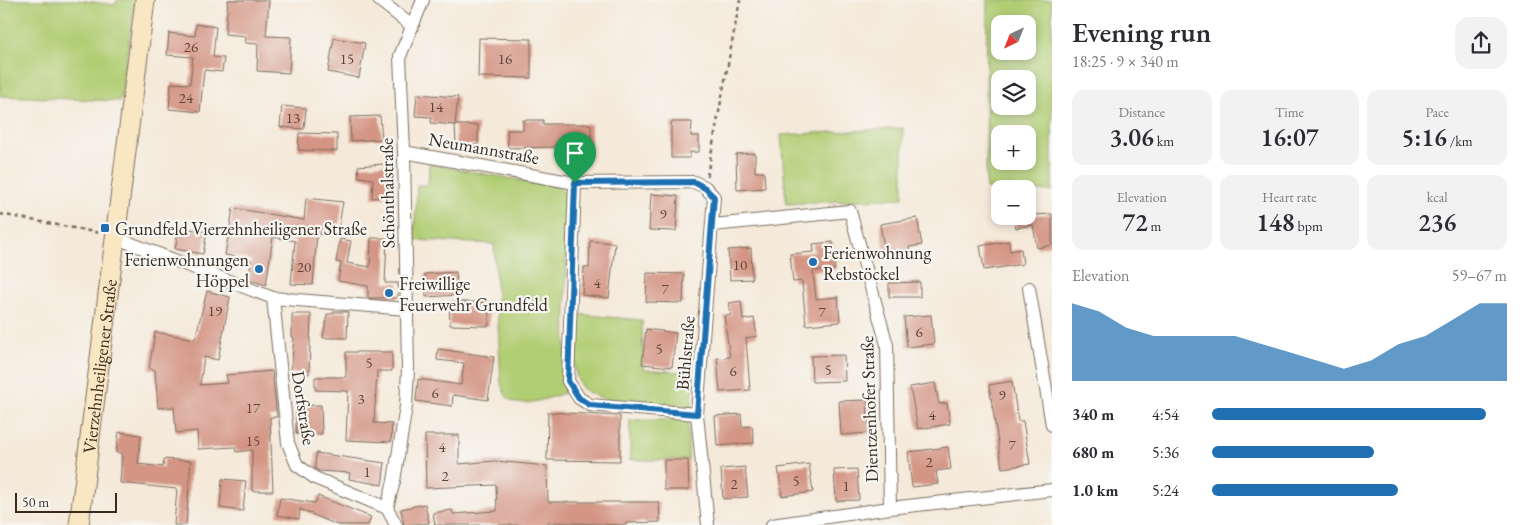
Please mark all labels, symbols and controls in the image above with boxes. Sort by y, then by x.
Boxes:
text: Evening run [1072,14,1211,50]
north arrow [991,15,1036,60]
map controls [991,15,1036,225]
button: share [1455,17,1507,69]
house number: 26 [184,37,198,56]
house number: 15 [340,49,354,68]
house number: 16 [498,49,512,68]
text: 18:25 · 9 × 340 m [1072,51,1179,72]
button: layers [991,70,1036,115]
house number: 24 [179,88,194,107]
house number: 14 [429,97,444,116]
text: Distance [1118,103,1165,121]
text: Time [1275,103,1304,121]
text: Pace [1425,103,1449,121]
house number: 13 [286,108,300,127]
text: 3.06 [1109,121,1154,153]
text: 16:07 [1260,121,1319,153]
text: 5:16 [1402,121,1447,153]
button: + [991,125,1036,170]
street label: Neumannstraße [427,127,541,169]
pin [554,132,596,183]
text: km [1154,132,1174,150]
text: /km [1447,132,1473,150]
street label: Schönthalstraße [375,138,399,248]
icon: arrive [561,139,589,167]
button: − [991,180,1036,225]
text: Elevation [1117,188,1167,206]
text: Heart rate [1262,188,1317,206]
text: kcal [1427,188,1448,206]
house number: 9 [659,204,667,223]
text: 72 [1122,206,1148,238]
text: 148 [1256,206,1295,238]
text: 236 [1418,206,1456,238]
place label: Grundfeld Vierzehnheiligener Straße [115,217,367,240]
text: m [1148,217,1162,235]
text: bpm [1295,217,1323,235]
marker: Grundfeld Vierzehnheiligener Straße [99,222,111,234]
place label: Ferienwohnung Rebstöckel [823,241,931,285]
place label: Ferienwohnungen Höppel [124,248,249,292]
house number: 10 [733,255,747,274]
marker: Ferienwohnung Rebstöckel [807,256,819,268]
house number: 20 [297,257,311,276]
marker: Ferienwohnungen Höppel [253,263,265,275]
text: Elevation [1072,265,1130,286]
text: 59–67 m [1452,265,1507,286]
place label: Freiwillige Feuerwehr Grundfeld [399,272,549,316]
house number: 4 [593,273,601,292]
street label: Vierzehnheiligener Straße [77,278,121,455]
house number: 7 [661,279,669,298]
marker: Freiwillige Feuerwehr Grundfeld [383,287,395,299]
house number: 19 [208,301,222,320]
house number: 7 [818,302,826,321]
street label: Bühlstraße [670,315,700,391]
house number: 6 [915,322,923,341]
street label: Dientzenhofer Straße [855,335,883,483]
house number: 5 [655,339,663,358]
house number: 5 [365,353,373,372]
house number: 5 [824,360,832,379]
house number: 6 [729,361,737,380]
street label: Dorfstraße [287,369,321,447]
house number: 6 [431,383,439,402]
house number: 9 [998,385,1006,404]
house number: 3 [357,389,365,408]
house number: 17 [246,398,261,417]
text: 340 m [1072,404,1114,425]
text: 4:54 [1152,404,1179,425]
house number: 4 [928,405,936,424]
house number: 15 [246,431,260,450]
house number: 7 [1008,435,1016,454]
house number: 4 [438,437,446,456]
text: 680 m [1072,442,1114,463]
text: 5:36 [1152,442,1179,463]
house number: 2 [925,452,933,471]
house number: 1 [363,462,371,481]
house number: 2 [441,466,449,485]
house number: 5 [792,471,800,490]
house number: 2 [730,474,738,493]
house number: 1 [842,476,850,495]
text: 1.0 km [1072,480,1118,501]
text: 5:24 [1152,480,1179,501]
scale bar [15,490,118,513]
text: 50 m [22,493,49,511]

